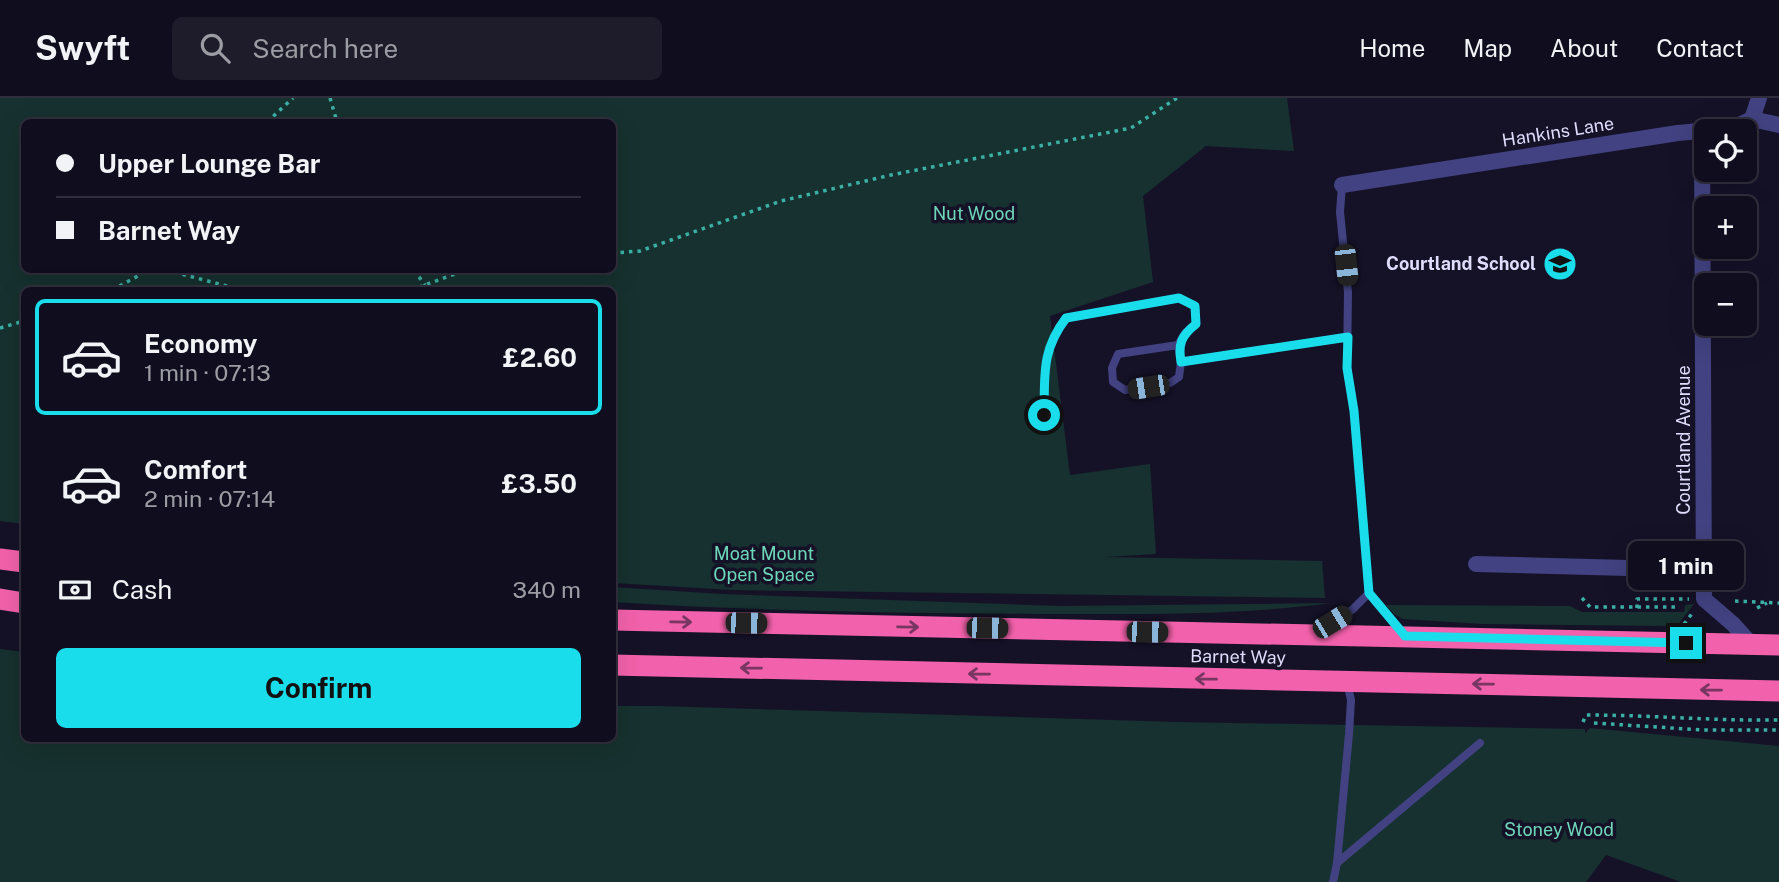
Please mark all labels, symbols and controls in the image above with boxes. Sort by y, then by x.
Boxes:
search box [172,17,662,80]
text: Swyft [35,29,130,67]
icon: search [196,29,234,67]
text: Search here [252,33,398,64]
text: Home [1359,34,1425,62]
text: Map [1463,34,1512,62]
text: About [1550,34,1618,62]
text: Contact [1656,34,1744,62]
street label: Hankins Lane [1500,112,1615,151]
map controls [1694,119,1757,336]
button: locate [1694,119,1757,182]
text: Upper Lounge Bar [98,148,321,179]
button: + [1694,196,1757,259]
park label: Nut Wood [933,203,1015,224]
text: Barnet Way [98,215,240,246]
car [1334,243,1359,287]
school or university icon: Courtland School [1541,245,1579,283]
place label: Courtland School [1386,253,1536,274]
button: − [1694,273,1757,336]
icon: car [60,326,123,389]
text: Economy [144,328,257,359]
text: £2.60 [503,342,577,373]
text: 1 min · 07:13 [144,359,271,386]
street label: Courtland Avenue [1673,365,1694,515]
car [1126,373,1171,401]
route start [1028,399,1060,431]
icon: car [60,452,123,515]
text: Comfort [144,454,247,485]
text: £3.50 [502,468,577,499]
text: 2 min · 07:14 [144,485,275,512]
callout: 1 min [1628,542,1744,590]
park label: Moat Mount Open Space [713,543,815,585]
text: 1 min [1658,552,1714,579]
icon: cash [56,571,94,609]
text: Cash [112,574,172,605]
text: 340 m [513,576,581,603]
car [1309,602,1356,642]
car [725,612,768,634]
one-way arrow [669,615,692,629]
car [966,617,1009,639]
one-way arrow [896,620,919,633]
car [1126,621,1169,643]
route end [1670,627,1702,659]
street label: Barnet Way [1190,645,1286,668]
button: Confirm [56,648,581,728]
one-way arrow [740,662,763,675]
one-way arrow [967,667,990,680]
one-way arrow [1195,672,1218,686]
one-way arrow [1472,678,1495,691]
one-way arrow [1700,683,1723,697]
park label: Stoney Wood [1504,819,1614,840]

